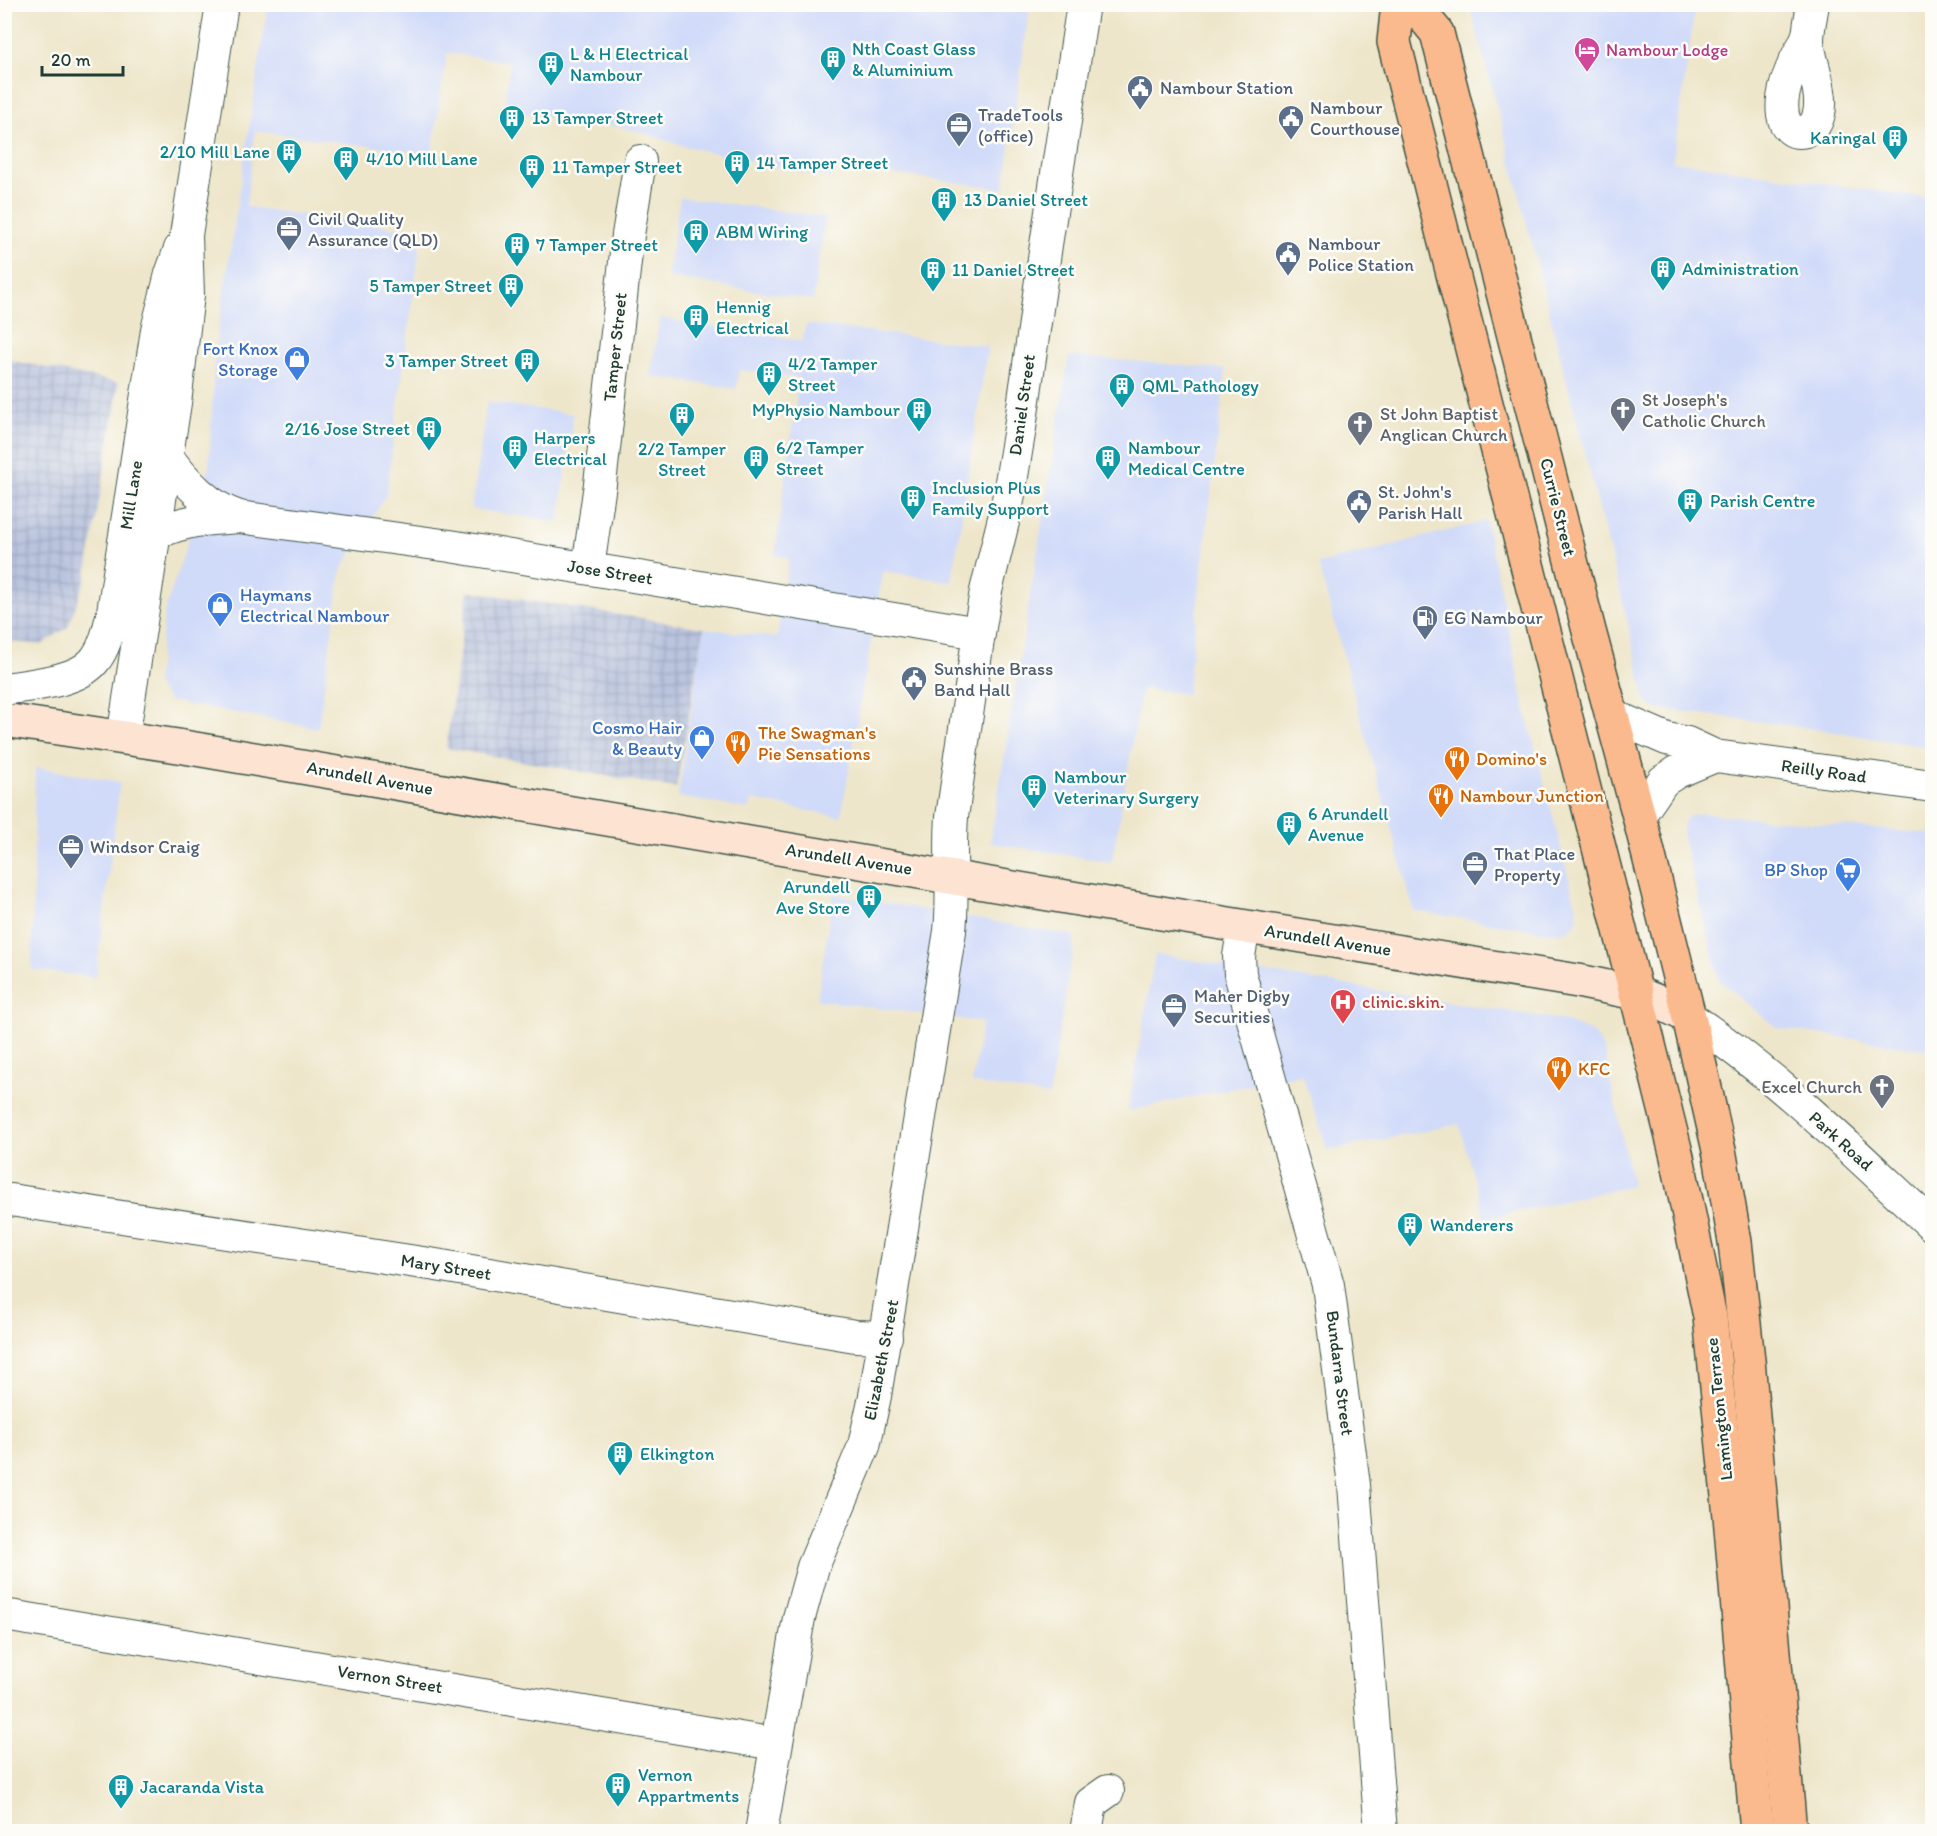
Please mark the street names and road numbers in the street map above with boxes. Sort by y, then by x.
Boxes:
street label: Tamper Street [598,291,632,402]
street label: Daniel Street [1004,353,1040,457]
street label: Currie Street [1535,456,1581,559]
street label: Mill Lane [115,459,147,531]
street label: Jose Street [566,554,655,590]
street label: Reilly Road [1780,754,1868,788]
street label: Arundell Avenue [305,756,435,800]
street label: Arundell Avenue [784,838,914,880]
street label: Arundell Avenue [1263,919,1393,961]
street label: Park Road [1804,1106,1878,1176]
street label: Mary Street [399,1249,493,1285]
street label: Elizabeth Street [858,1297,904,1422]
street label: Bundarra Street [1321,1309,1359,1437]
street label: Lamington Terrace [1701,1336,1737,1482]
street label: Vernon Street [336,1660,444,1698]

